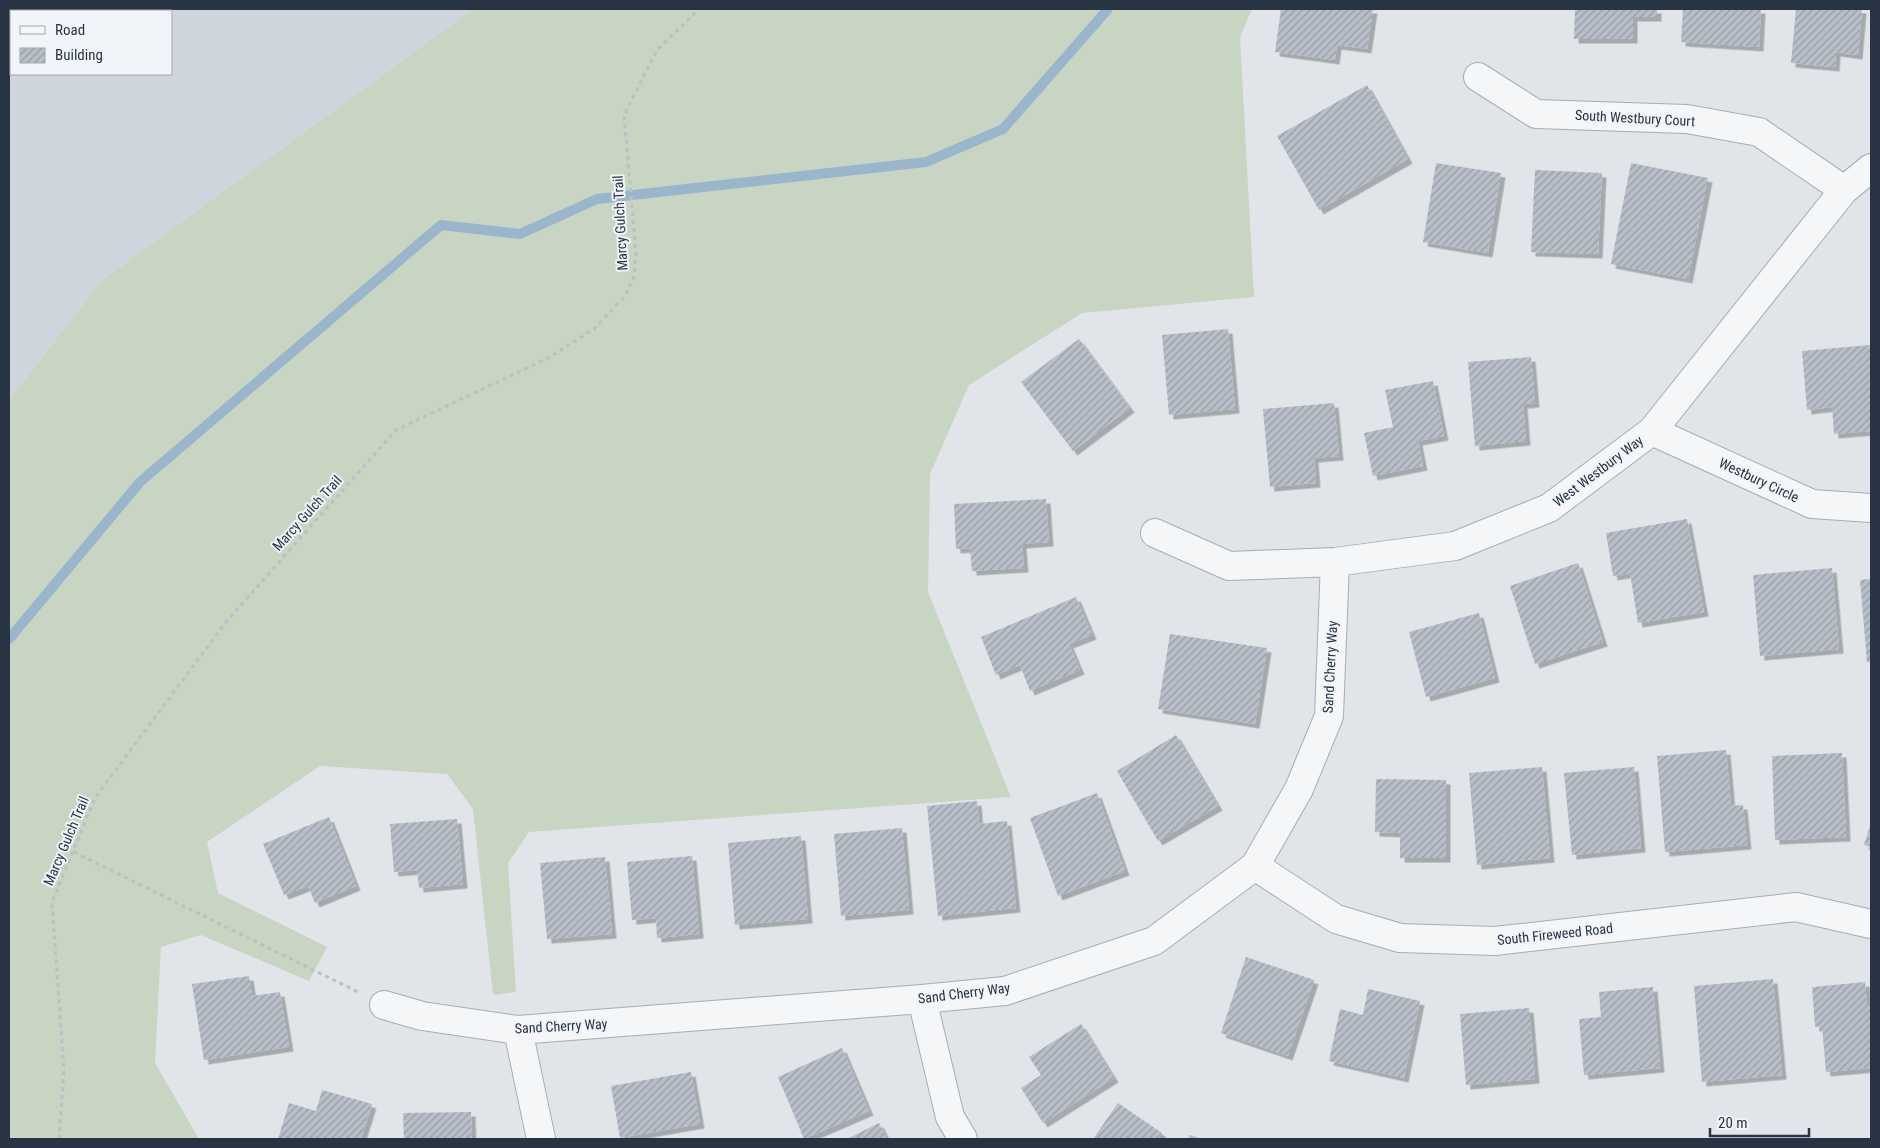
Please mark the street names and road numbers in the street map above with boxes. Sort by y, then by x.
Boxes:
street label: South Westbury Court [1575,107,1695,129]
street label: Marcy Gulch Trail [610,175,630,271]
street label: West Westbury Way [1550,432,1646,510]
street label: Westbury Circle [1717,455,1802,506]
street label: Marcy Gulch Trail [269,472,345,554]
street label: Sand Cherry Way [1320,620,1340,714]
street label: Marcy Gulch Trail [40,794,92,888]
street label: South Fireweed Road [1496,920,1614,948]
street label: Sand Cherry Way [917,979,1011,1007]
street label: Sand Cherry Way [514,1016,608,1036]

